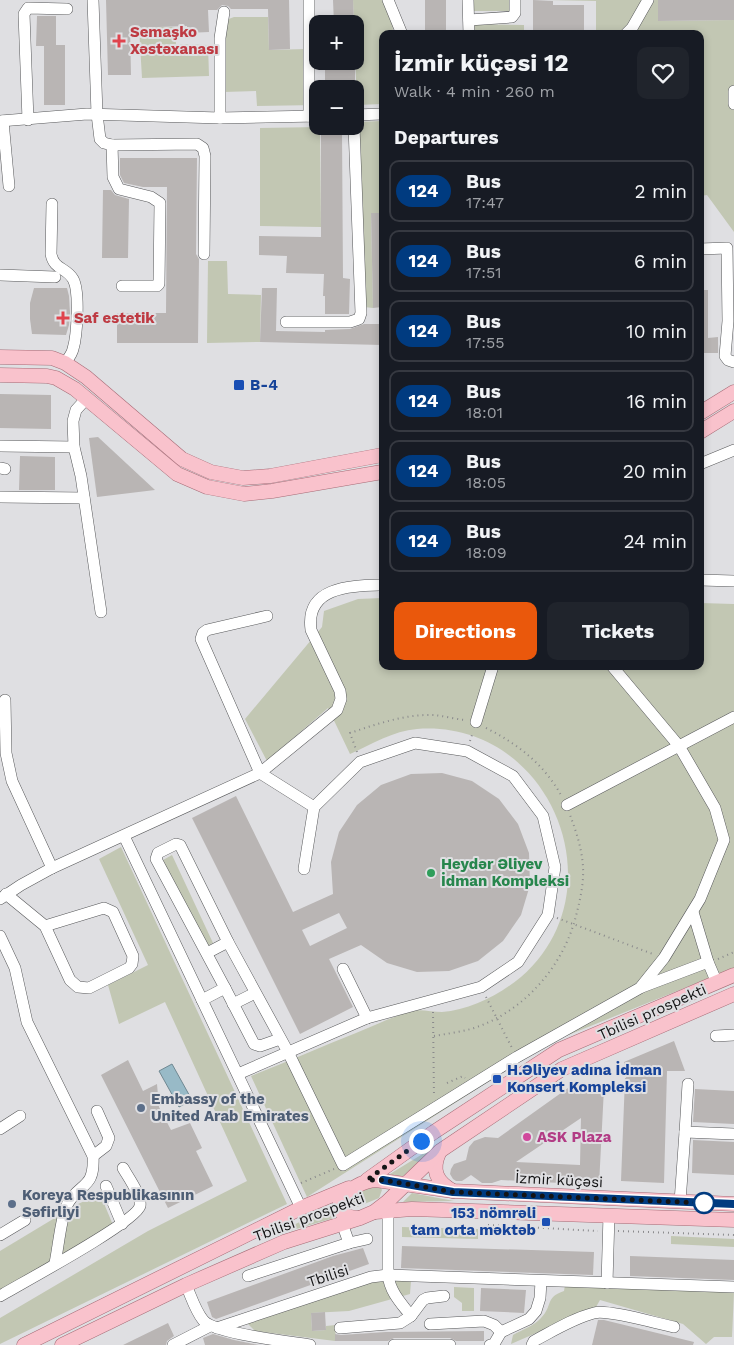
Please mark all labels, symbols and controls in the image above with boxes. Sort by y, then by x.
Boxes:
map controls [309,15,364,135]
button: + [309,15,364,70]
place label: Semaşko Xəstəxanası [130,23,219,58]
marker: Semaşko Xəstəxanası [112,34,126,48]
button: heart [637,47,689,99]
text: İzmir küçəsi 12 [394,49,569,77]
button: − [309,80,364,135]
text: Walk · 4 min · 260 m [394,82,555,101]
text: Departures [394,126,499,149]
text: Bus [466,170,501,193]
text: 124 [409,180,438,201]
text: 2 min [635,180,687,203]
text: 17:47 [466,193,504,212]
text: Bus [466,240,501,263]
text: 124 [409,250,438,271]
text: 6 min [634,250,687,273]
text: 17:51 [466,263,502,282]
place label: Saf estetik [74,309,155,327]
text: Bus [466,310,501,333]
marker: Saf estetik [56,311,70,325]
text: 124 [409,320,438,341]
text: 10 min [626,320,687,343]
text: 17:55 [466,333,505,352]
place label: B-4 [250,376,278,394]
marker: B-4 [232,378,246,392]
text: Bus [466,380,501,403]
text: 124 [409,390,438,411]
text: 16 min [627,390,687,413]
text: 18:01 [466,403,503,422]
text: Bus [466,450,501,473]
text: 124 [409,460,438,481]
text: 20 min [623,460,687,483]
text: 18:05 [466,473,506,492]
text: Bus [466,520,501,543]
text: 124 [409,530,438,551]
text: 24 min [623,530,687,553]
text: 18:09 [466,543,507,562]
button: Directions [394,602,537,660]
button: Tickets [547,602,689,660]
place label: Heydər Əliyev İdman Kompleksi [441,855,569,890]
marker: Heydər Əliyev İdman Kompleksi [425,867,437,879]
street label: Tbilisi prospekti [595,980,709,1044]
place label: H.Əliyev adına İdman Konsert Kompleksi [507,1061,662,1096]
marker: H.Əliyev adına İdman Konsert Kompleksi [491,1073,503,1085]
place label: Embassy of the United Arab Emirates [151,1090,309,1125]
marker: Embassy of the United Arab Emirates [135,1102,147,1114]
place label: ASK Plaza [537,1128,612,1146]
your location [409,1129,434,1154]
marker: ASK Plaza [521,1131,533,1143]
street label: İzmir küçəsi [514,1169,604,1191]
place label: Koreya Respublikasının Səfirliyi [22,1186,194,1221]
street label: Tbilisi prospekti [251,1189,367,1245]
unlabelled marker [693,1192,715,1214]
marker: Koreya Respublikasının Səfirliyi [6,1198,18,1210]
place label: 153 nömrəli tam orta məktəb [411,1204,536,1239]
marker: 153 nömrəli tam orta məktəb [540,1216,552,1228]
street label: Tbilisi [305,1261,351,1291]

